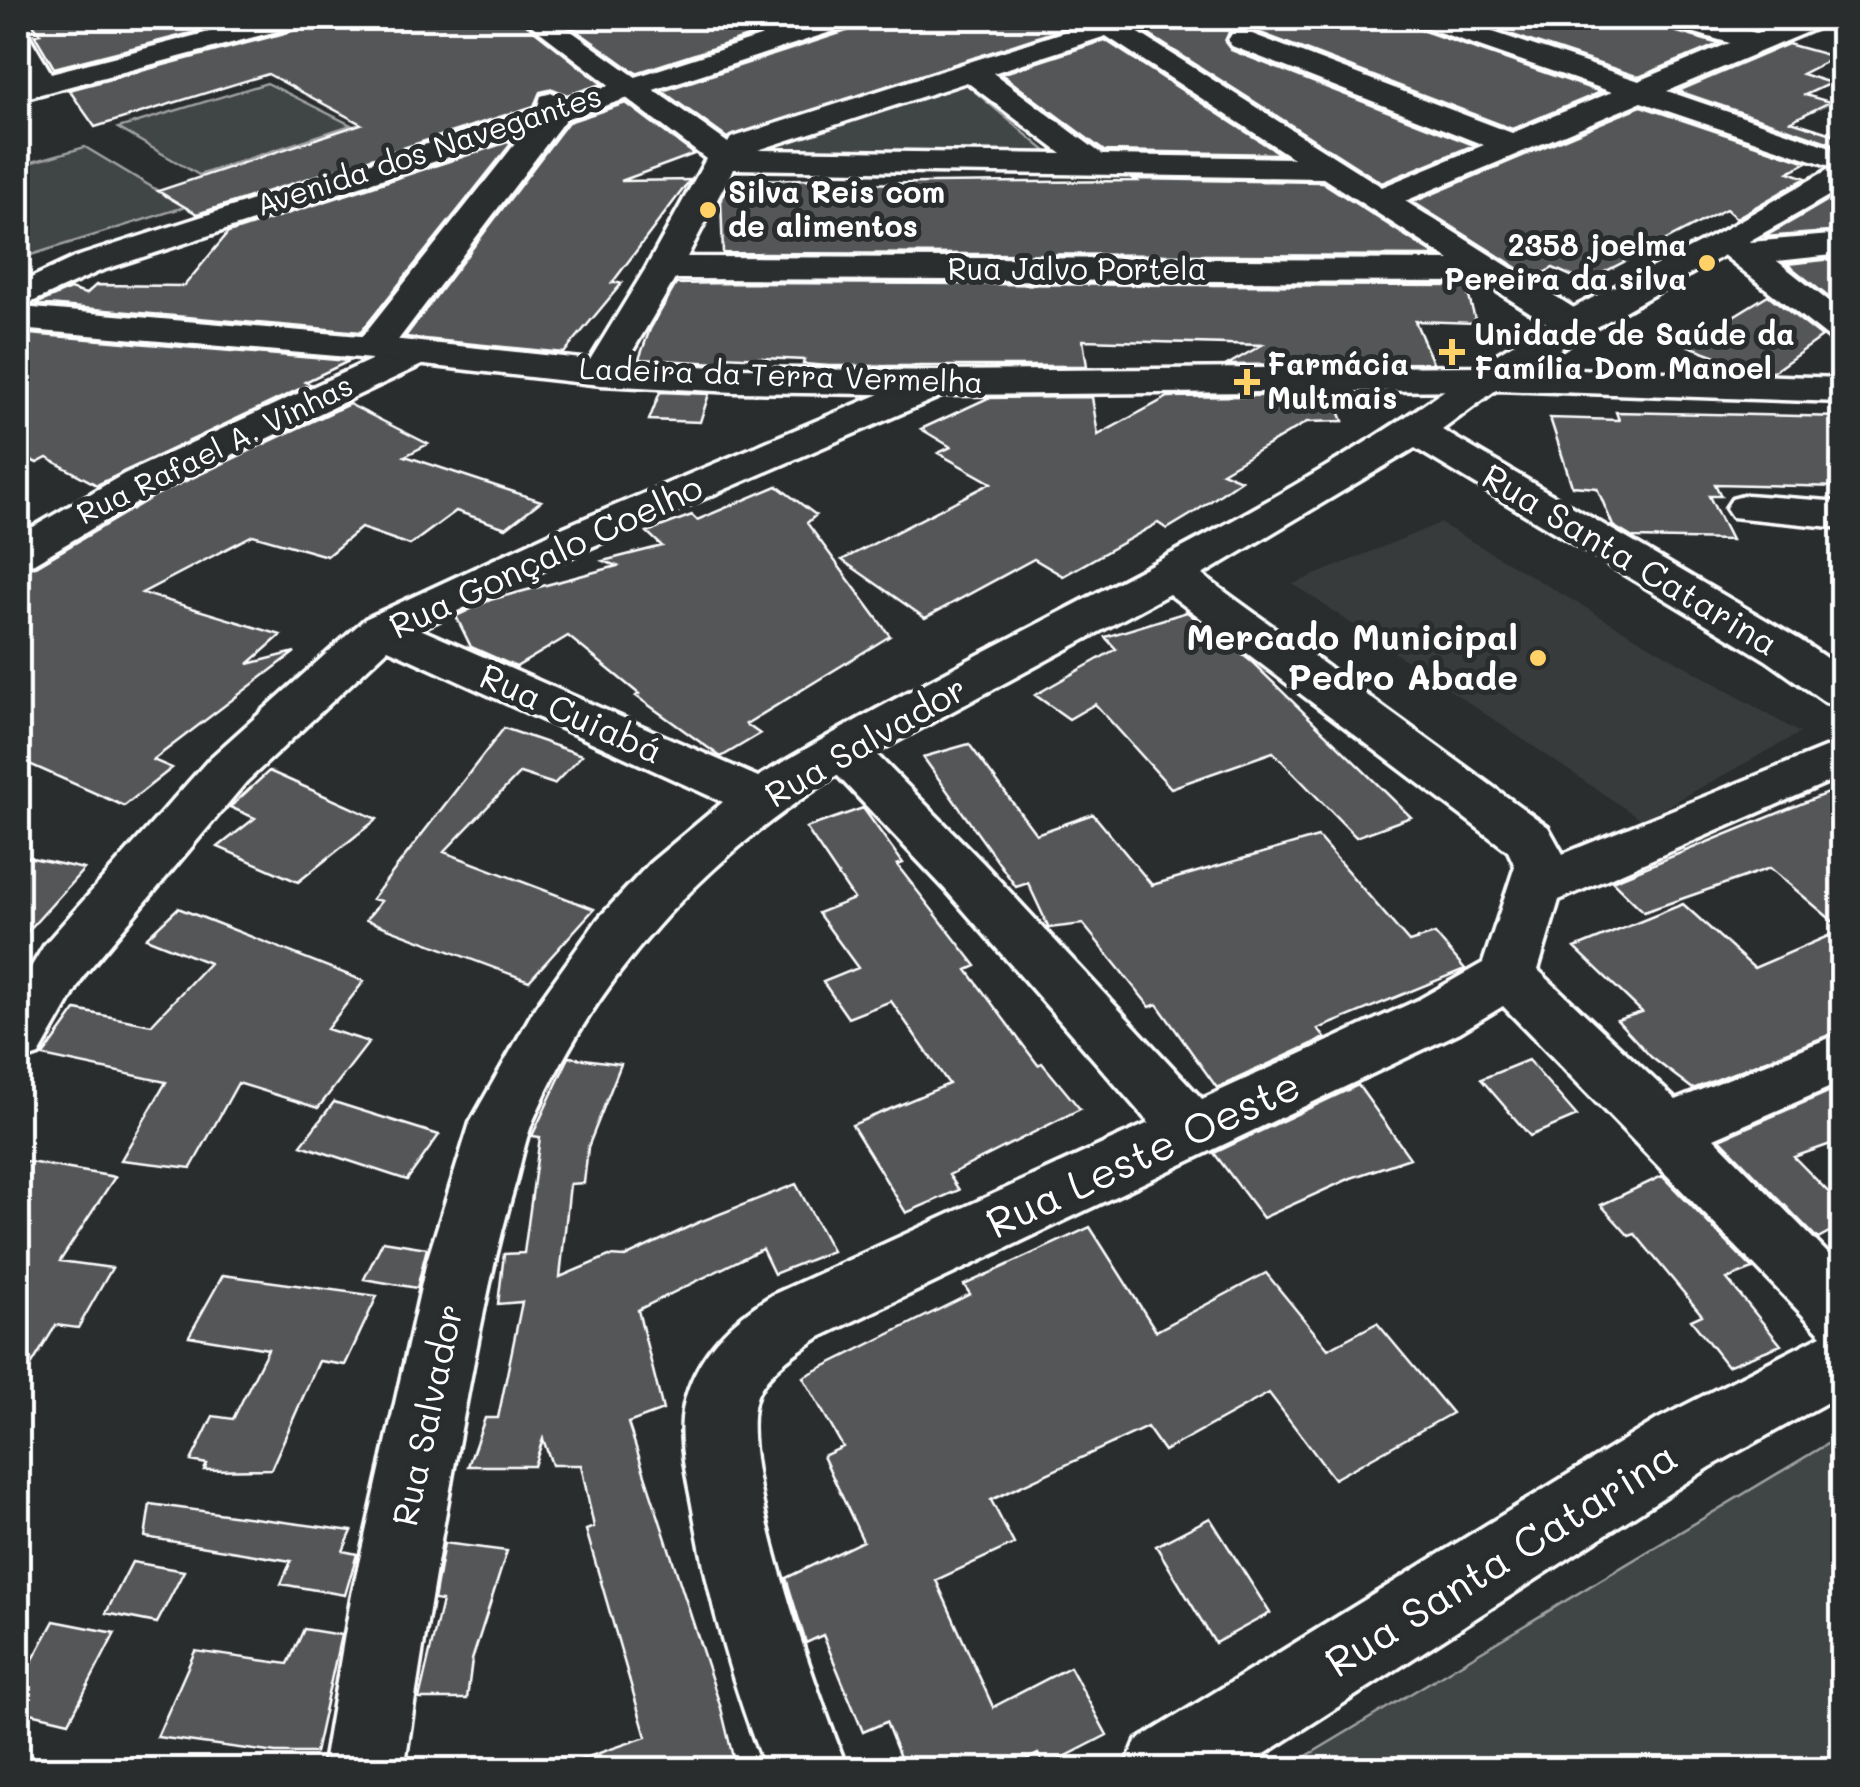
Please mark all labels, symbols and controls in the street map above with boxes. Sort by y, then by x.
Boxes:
street label: Avenida dos Navegantes [251,74,606,224]
place label: Silva Reis com de alimentos [728,171,945,245]
marker: Silva Reis com de alimentos [697,199,719,221]
place label: 2358 joelma Pereira da silva [1444,224,1687,298]
street label: Rua Jalvo Portela [947,248,1207,288]
marker: 2358 joelma Pereira da silva [1696,252,1718,274]
place label: Unidade de Saúde da Família Dom Manoel [1474,313,1795,387]
marker: Unidade de Saúde da Família Dom Manoel [1439,339,1465,365]
place label: Farmácia Multmais [1267,343,1409,417]
street label: Ladeira da Terra Vermelha [578,347,984,401]
street label: Rua Rafael A. Vinhas [69,364,359,532]
marker: Farmácia Multmais [1236,371,1258,393]
street label: Rua Santa Catarina [1475,452,1787,665]
street label: Rua Gonçalo Coelho [381,462,709,648]
place label: Mercado Municipal Pedro Abade [1186,613,1518,699]
marker: Mercado Municipal Pedro Abade [1527,647,1549,669]
street label: Rua Cuiabá [473,651,670,773]
street label: Rua Salvador [756,664,974,817]
street label: Rua Leste Oeste [977,1056,1308,1249]
street label: Rua Salvador [380,1299,472,1530]
street label: Rua Santa Catarina [1314,1427,1686,1688]

